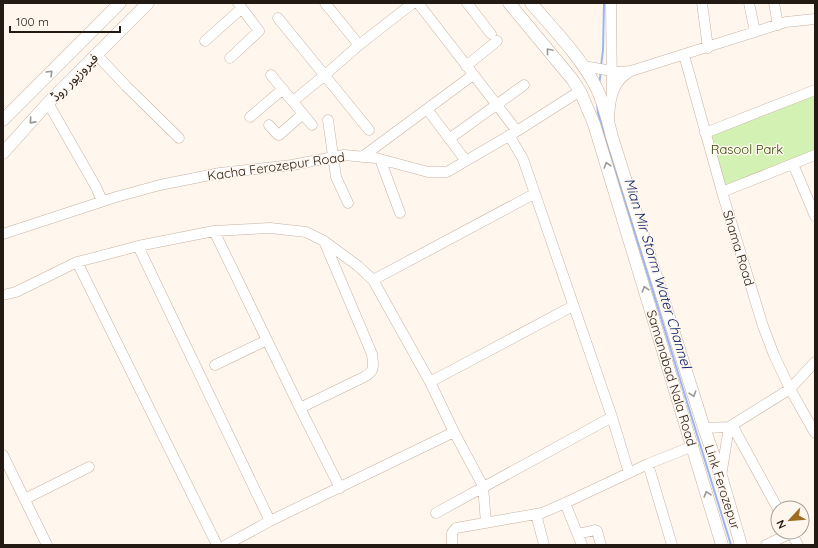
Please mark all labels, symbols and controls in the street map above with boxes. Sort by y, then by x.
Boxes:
scale bar [10,8,120,34]
text: 100 m [16,14,49,29]
one-way arrow [547,48,554,55]
street label: فیروزپور روڈ [47,50,103,106]
one-way arrow [45,70,53,78]
one-way arrow [30,116,37,123]
park label: Rasool Park [711,141,783,157]
street label: Kacha Ferozepur Road [206,148,346,184]
one-way arrow [603,162,612,169]
water label: Mian Mir Storm Water Channel [620,176,696,372]
street label: Shama Road [720,208,758,288]
one-way arrow [641,286,650,293]
street label: Samanabad Nala Road [644,308,700,448]
one-way arrow [688,390,697,397]
street label: Link Ferozepur [702,442,744,532]
one-way arrow [703,491,712,498]
north arrow [770,500,810,540]
text: N [773,518,789,531]

